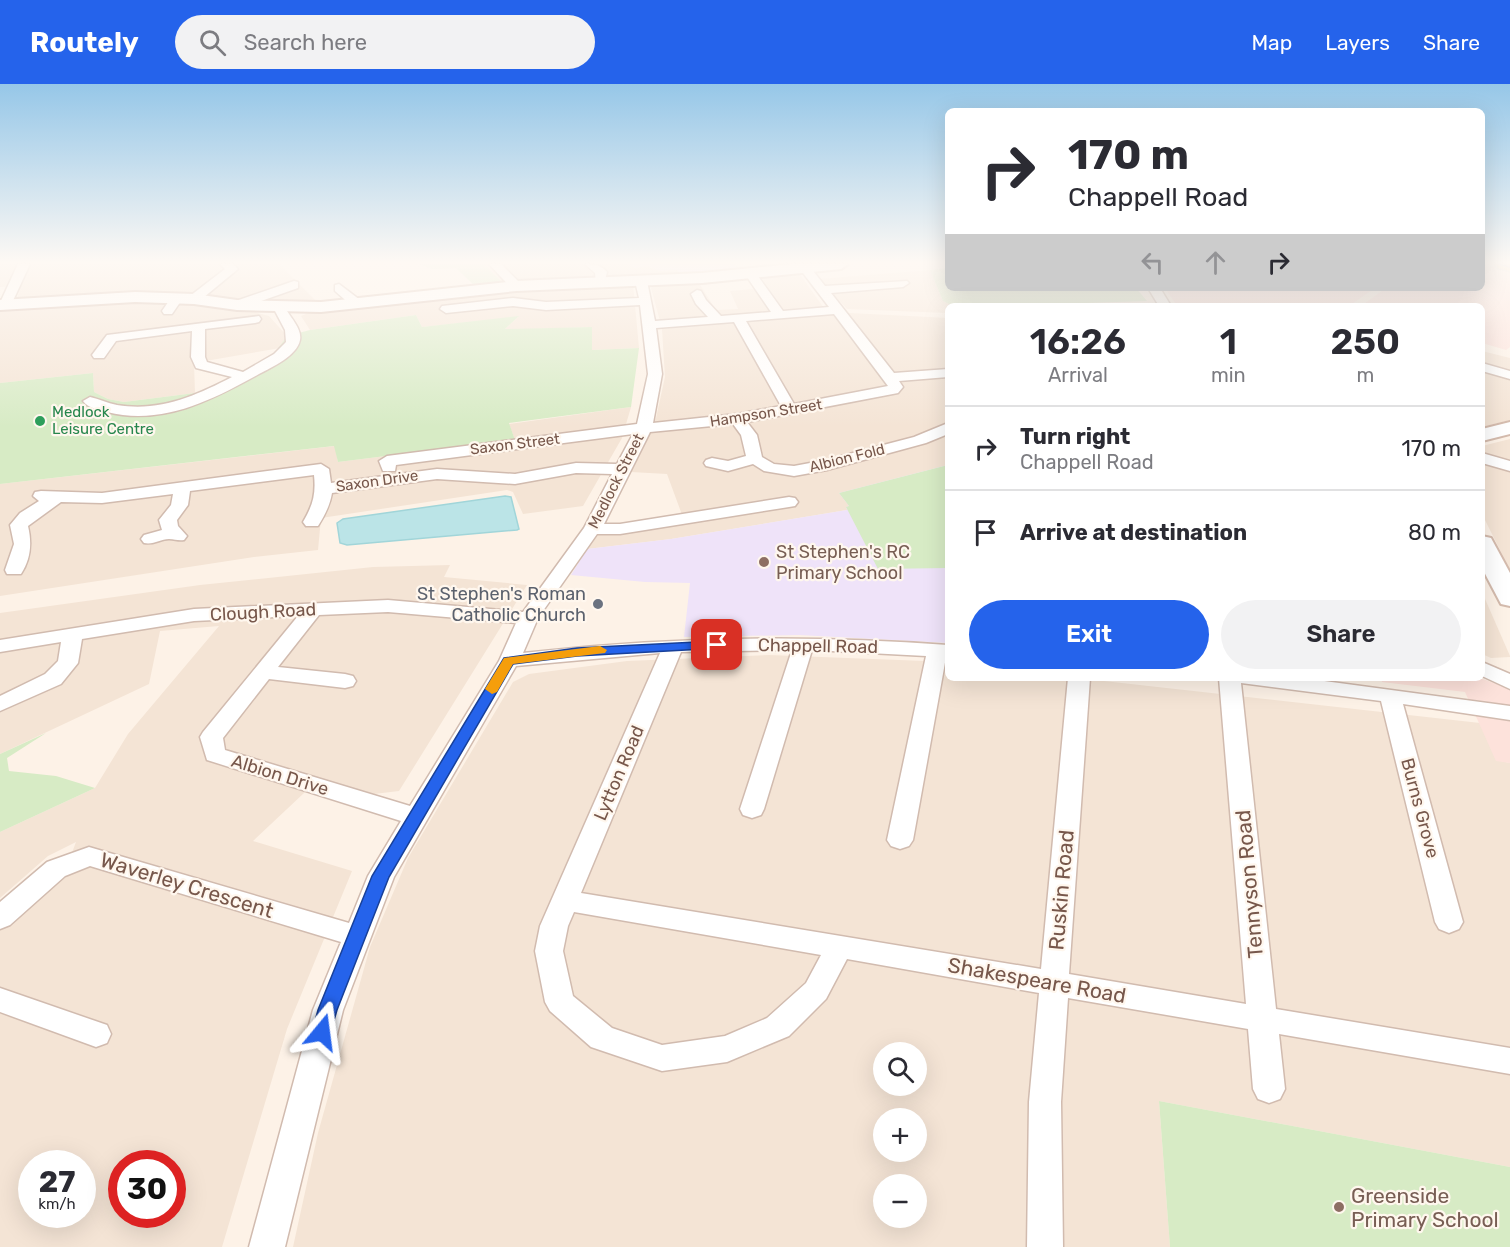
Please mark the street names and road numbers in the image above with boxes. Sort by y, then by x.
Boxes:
street label: Hampson Street [708,395,824,431]
street label: Saxon Street [469,430,561,458]
street label: Medlock Street [584,430,648,532]
street label: Albion Fold [807,440,887,476]
street label: Saxon Drive [335,466,419,496]
street label: Clough Road [209,598,317,626]
street label: Chappell Road [758,634,878,658]
street label: Lytton Road [589,722,649,824]
street label: Albion Drive [229,750,331,800]
street label: Burns Grove [1396,755,1444,861]
street label: Tennyson Road [1230,809,1268,959]
street label: Ruskin Road [1043,829,1079,951]
street label: Waverley Crescent [97,847,277,923]
street label: Shakespeare Road [946,952,1128,1008]

